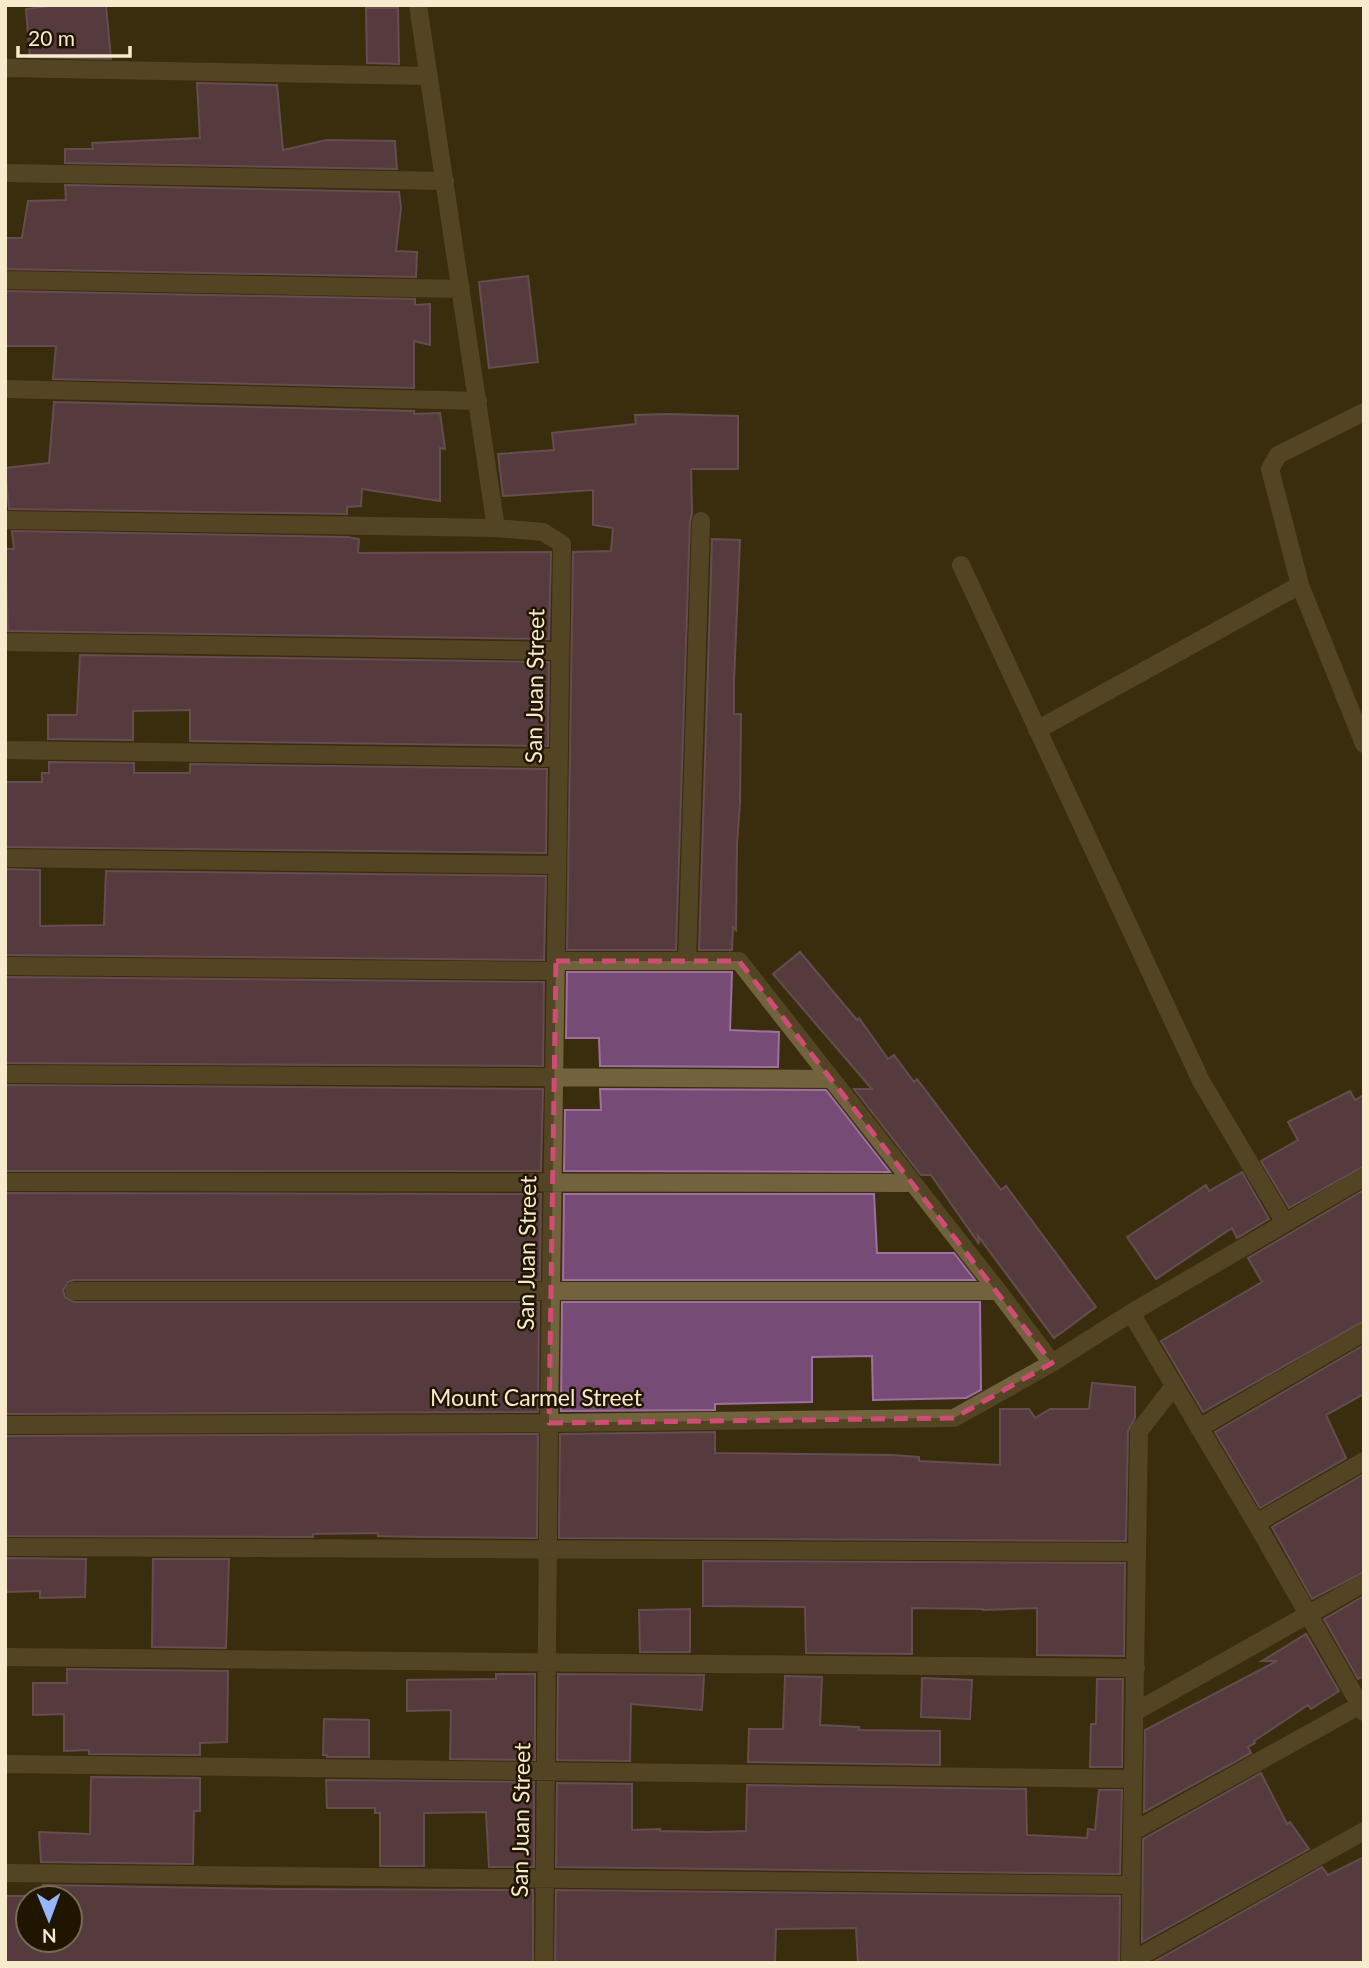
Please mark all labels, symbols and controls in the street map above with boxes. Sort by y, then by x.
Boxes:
scale bar [18,14,130,58]
text: 20 m [28,25,75,50]
street label: San Juan Street [519,608,549,764]
street label: San Juan Street [511,1175,541,1331]
street label: Mount Carmel Street [430,1383,643,1411]
street label: San Juan Street [505,1742,535,1898]
north arrow [14,1884,84,1954]
text: N [42,1925,57,1948]

